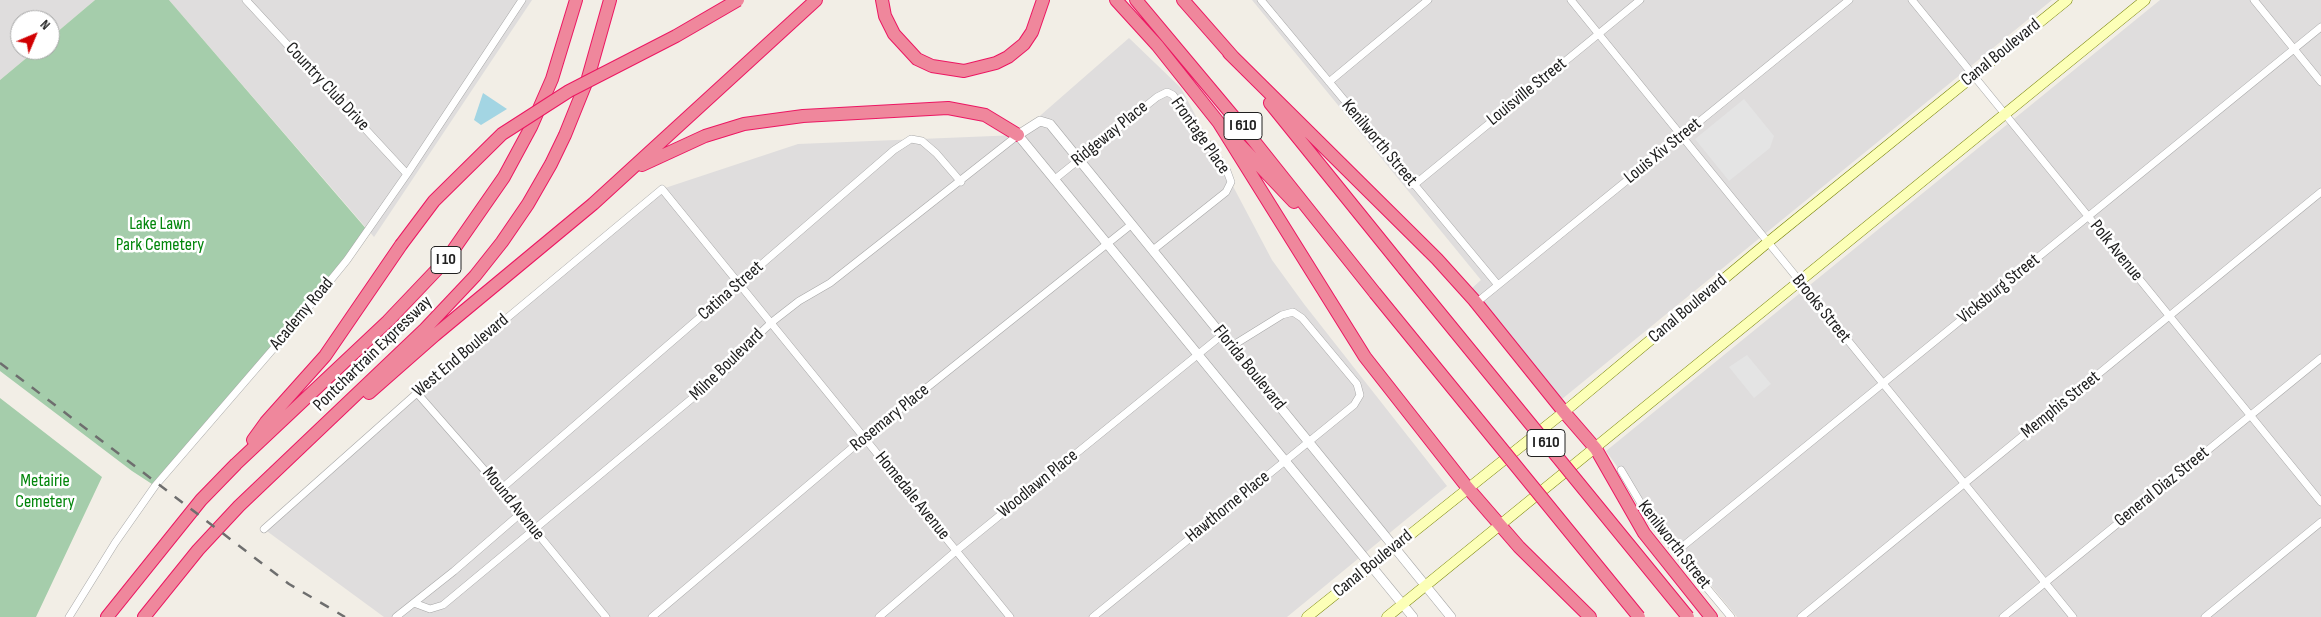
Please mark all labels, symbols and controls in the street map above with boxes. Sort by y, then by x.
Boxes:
north arrow [10,10,60,60]
street label: Canal Boulevard [1957,15,2045,91]
text: N [37,16,54,33]
street label: Country Club Drive [280,38,374,136]
street label: Louisville Street [1483,53,1571,131]
street label: Frontage Place [1166,93,1234,179]
street label: Kenilworth Street [1337,95,1421,191]
street label: Ridgeway Place [1067,97,1153,171]
road number: I 610 [1224,112,1262,140]
street label: Louis Xiv Street [1620,113,1706,189]
park label: Lake Lawn Park Cemetery [116,213,204,255]
street label: Polk Avenue [2085,216,2147,286]
road number: I 10 [431,246,461,274]
street label: Vicksburg Street [1954,249,2044,329]
street label: Catina Street [694,257,768,325]
street label: Canal Boulevard [1644,270,1732,348]
street label: Brooks Street [1787,270,1855,348]
street label: Academy Road [265,273,339,355]
street label: Pontchartrain Expressway [309,292,437,416]
street label: West End Boulevard [409,310,513,402]
street label: Florida Boulevard [1208,321,1290,415]
street label: Milne Boulevard [685,324,769,406]
street label: Memphis Street [2017,367,2105,443]
street label: Rosemary Place [846,380,934,456]
road number: I 610 [1527,429,1565,456]
street label: General Diaz Street [2110,442,2214,532]
street label: Woodlawn Place [994,445,1082,523]
street label: Homedale Avenue [870,448,954,544]
street label: Mound Avenue [477,463,549,545]
street label: Hawthorne Place [1182,467,1274,547]
park label: Metairie Cemetery [15,470,75,512]
street label: Kenilworth Street [1633,496,1715,594]
street label: Canal Boulevard [1329,526,1417,602]

